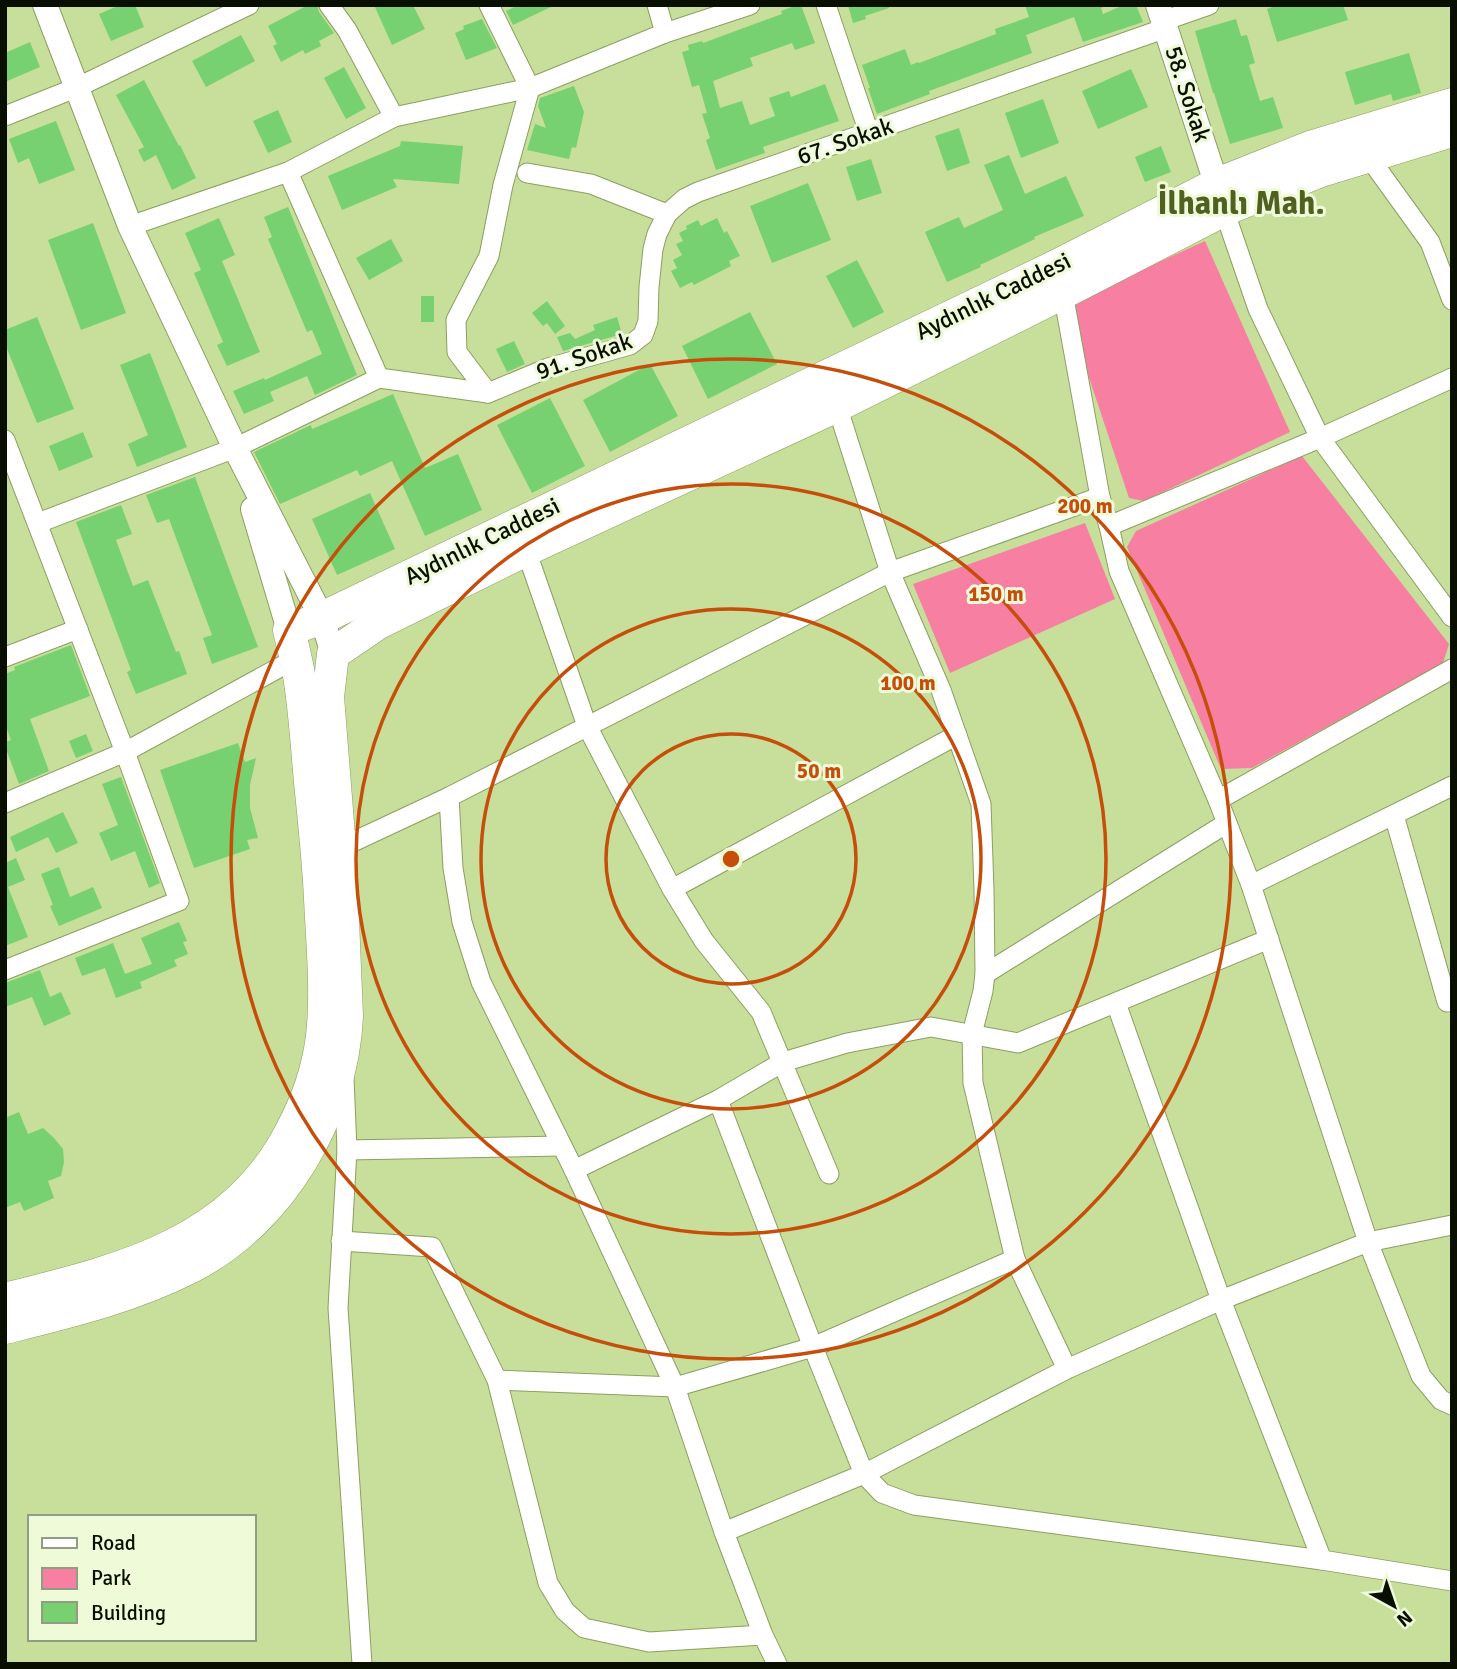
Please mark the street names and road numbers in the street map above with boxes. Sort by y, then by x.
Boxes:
street label: 58. Sokak [1158,42,1218,146]
street label: 67. Sokak [793,111,897,171]
street label: Aydınlık Caddesi [910,245,1076,347]
street label: 91. Sokak [532,326,636,386]
street label: Aydınlık Caddesi [399,490,565,592]

